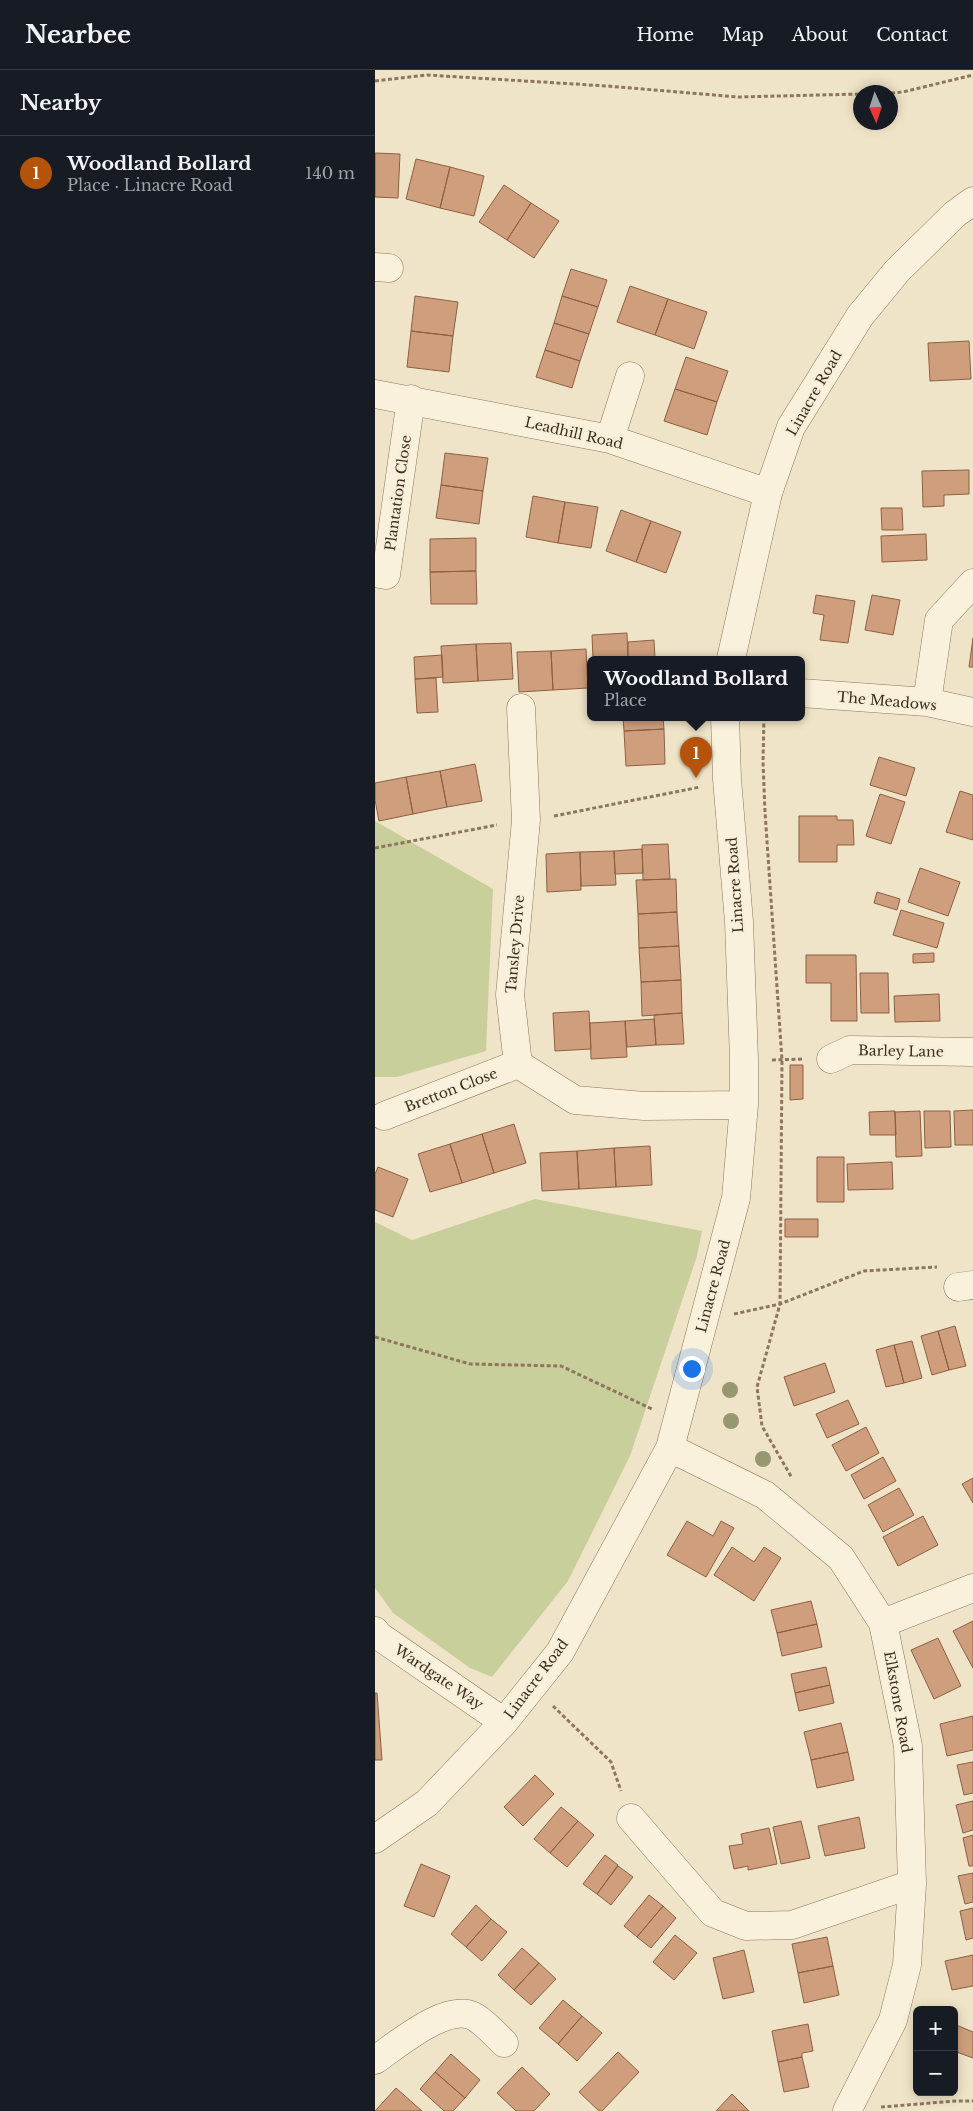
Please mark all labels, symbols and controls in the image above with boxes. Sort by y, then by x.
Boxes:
text: Nearbee [25,20,131,49]
text: Home [636,24,694,46]
text: Map [722,24,764,46]
text: About [792,24,848,46]
text: Contact [876,24,948,46]
north arrow [853,85,898,130]
text: Nearby [20,90,101,116]
text: Woodland Bollard [67,152,251,175]
text: 1 [33,163,39,183]
text: 140 m [305,163,355,183]
text: Place · Linacre Road [67,175,233,195]
street label: Linacre Road [782,347,846,439]
street label: Leadhill Road [523,413,625,453]
street label: Plantation Close [381,434,415,552]
popup [587,656,805,721]
text: Woodland Bollard [604,667,788,690]
street label: The Meadows [836,688,938,714]
text: Place [604,690,647,710]
pin: 1 [680,737,712,778]
street label: Linacre Road [723,836,747,933]
street label: Tansley Drive [502,894,528,994]
street label: Barley Lane [858,1041,944,1061]
street label: Bretton Close [402,1064,500,1116]
street label: Linacre Road [692,1237,734,1335]
your location [679,1356,705,1382]
street label: Linacre Road [500,1635,572,1723]
street label: Wardgate Way [390,1640,487,1713]
street label: Elkstone Road [880,1650,916,1755]
map controls [913,2006,958,2096]
button: + [913,2006,958,2051]
button: − [913,2051,958,2096]

